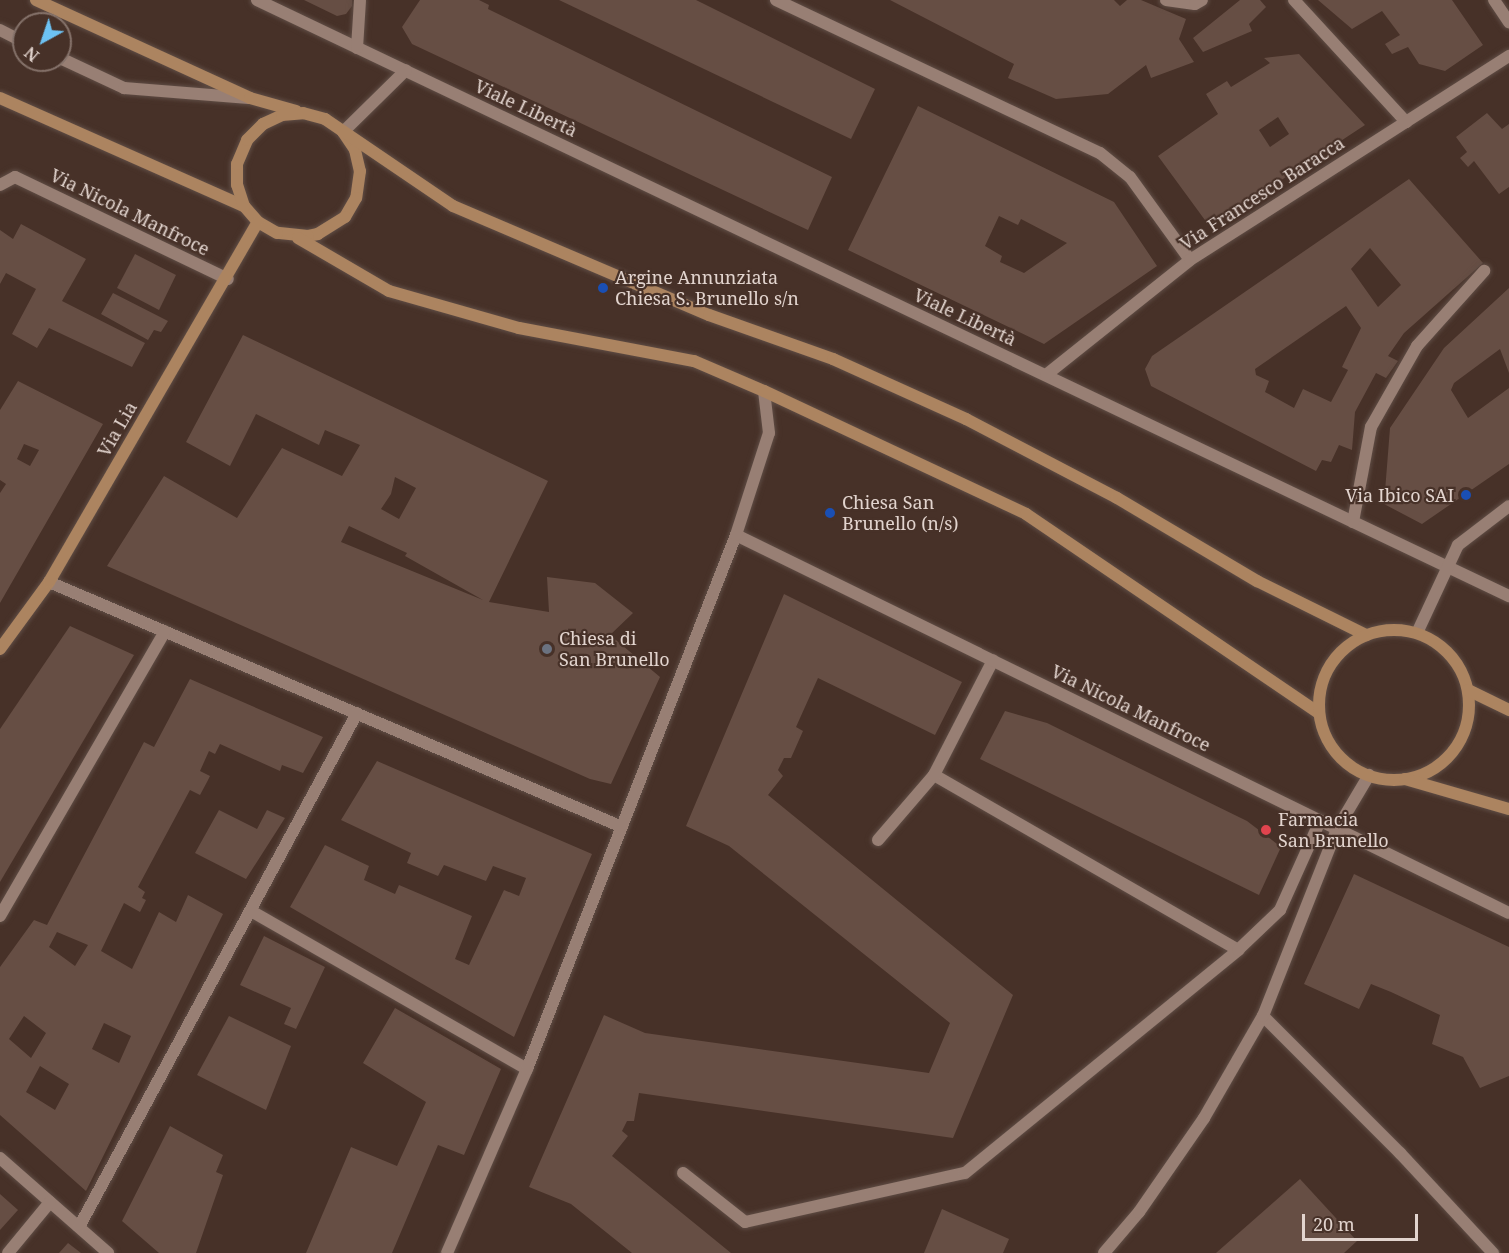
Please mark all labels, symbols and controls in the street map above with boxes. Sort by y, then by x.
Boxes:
north arrow [12,12,72,72]
text: N [20,42,44,67]
street label: Viale Libertà [471,75,581,141]
street label: Via Francesco Baracca [1176,132,1348,254]
street label: Via Nicola Manfroce [47,164,213,260]
place label: Argine Annunziata Chiesa S. Brunello s/n [615,267,799,310]
marker: Argine Annunziata Chiesa S. Brunello s/n [596,281,610,295]
street label: Viale Libertà [910,284,1020,350]
street label: Via Lia [93,398,141,460]
place label: Via Ibico SAI [1345,484,1454,506]
marker: Via Ibico SAI [1459,488,1473,502]
place label: Chiesa San Brunello (n/s) [842,492,959,534]
marker: Chiesa San Brunello (n/s) [823,506,837,520]
place label: Chiesa di San Brunello [559,628,670,670]
marker: Chiesa di San Brunello [540,642,554,656]
street label: Via Nicola Manfroce [1048,660,1214,756]
place label: Farmacia San Brunello [1278,809,1389,852]
marker: Farmacia San Brunello [1259,823,1273,837]
scale bar [1305,1202,1420,1240]
text: 20 m [1313,1212,1355,1236]

